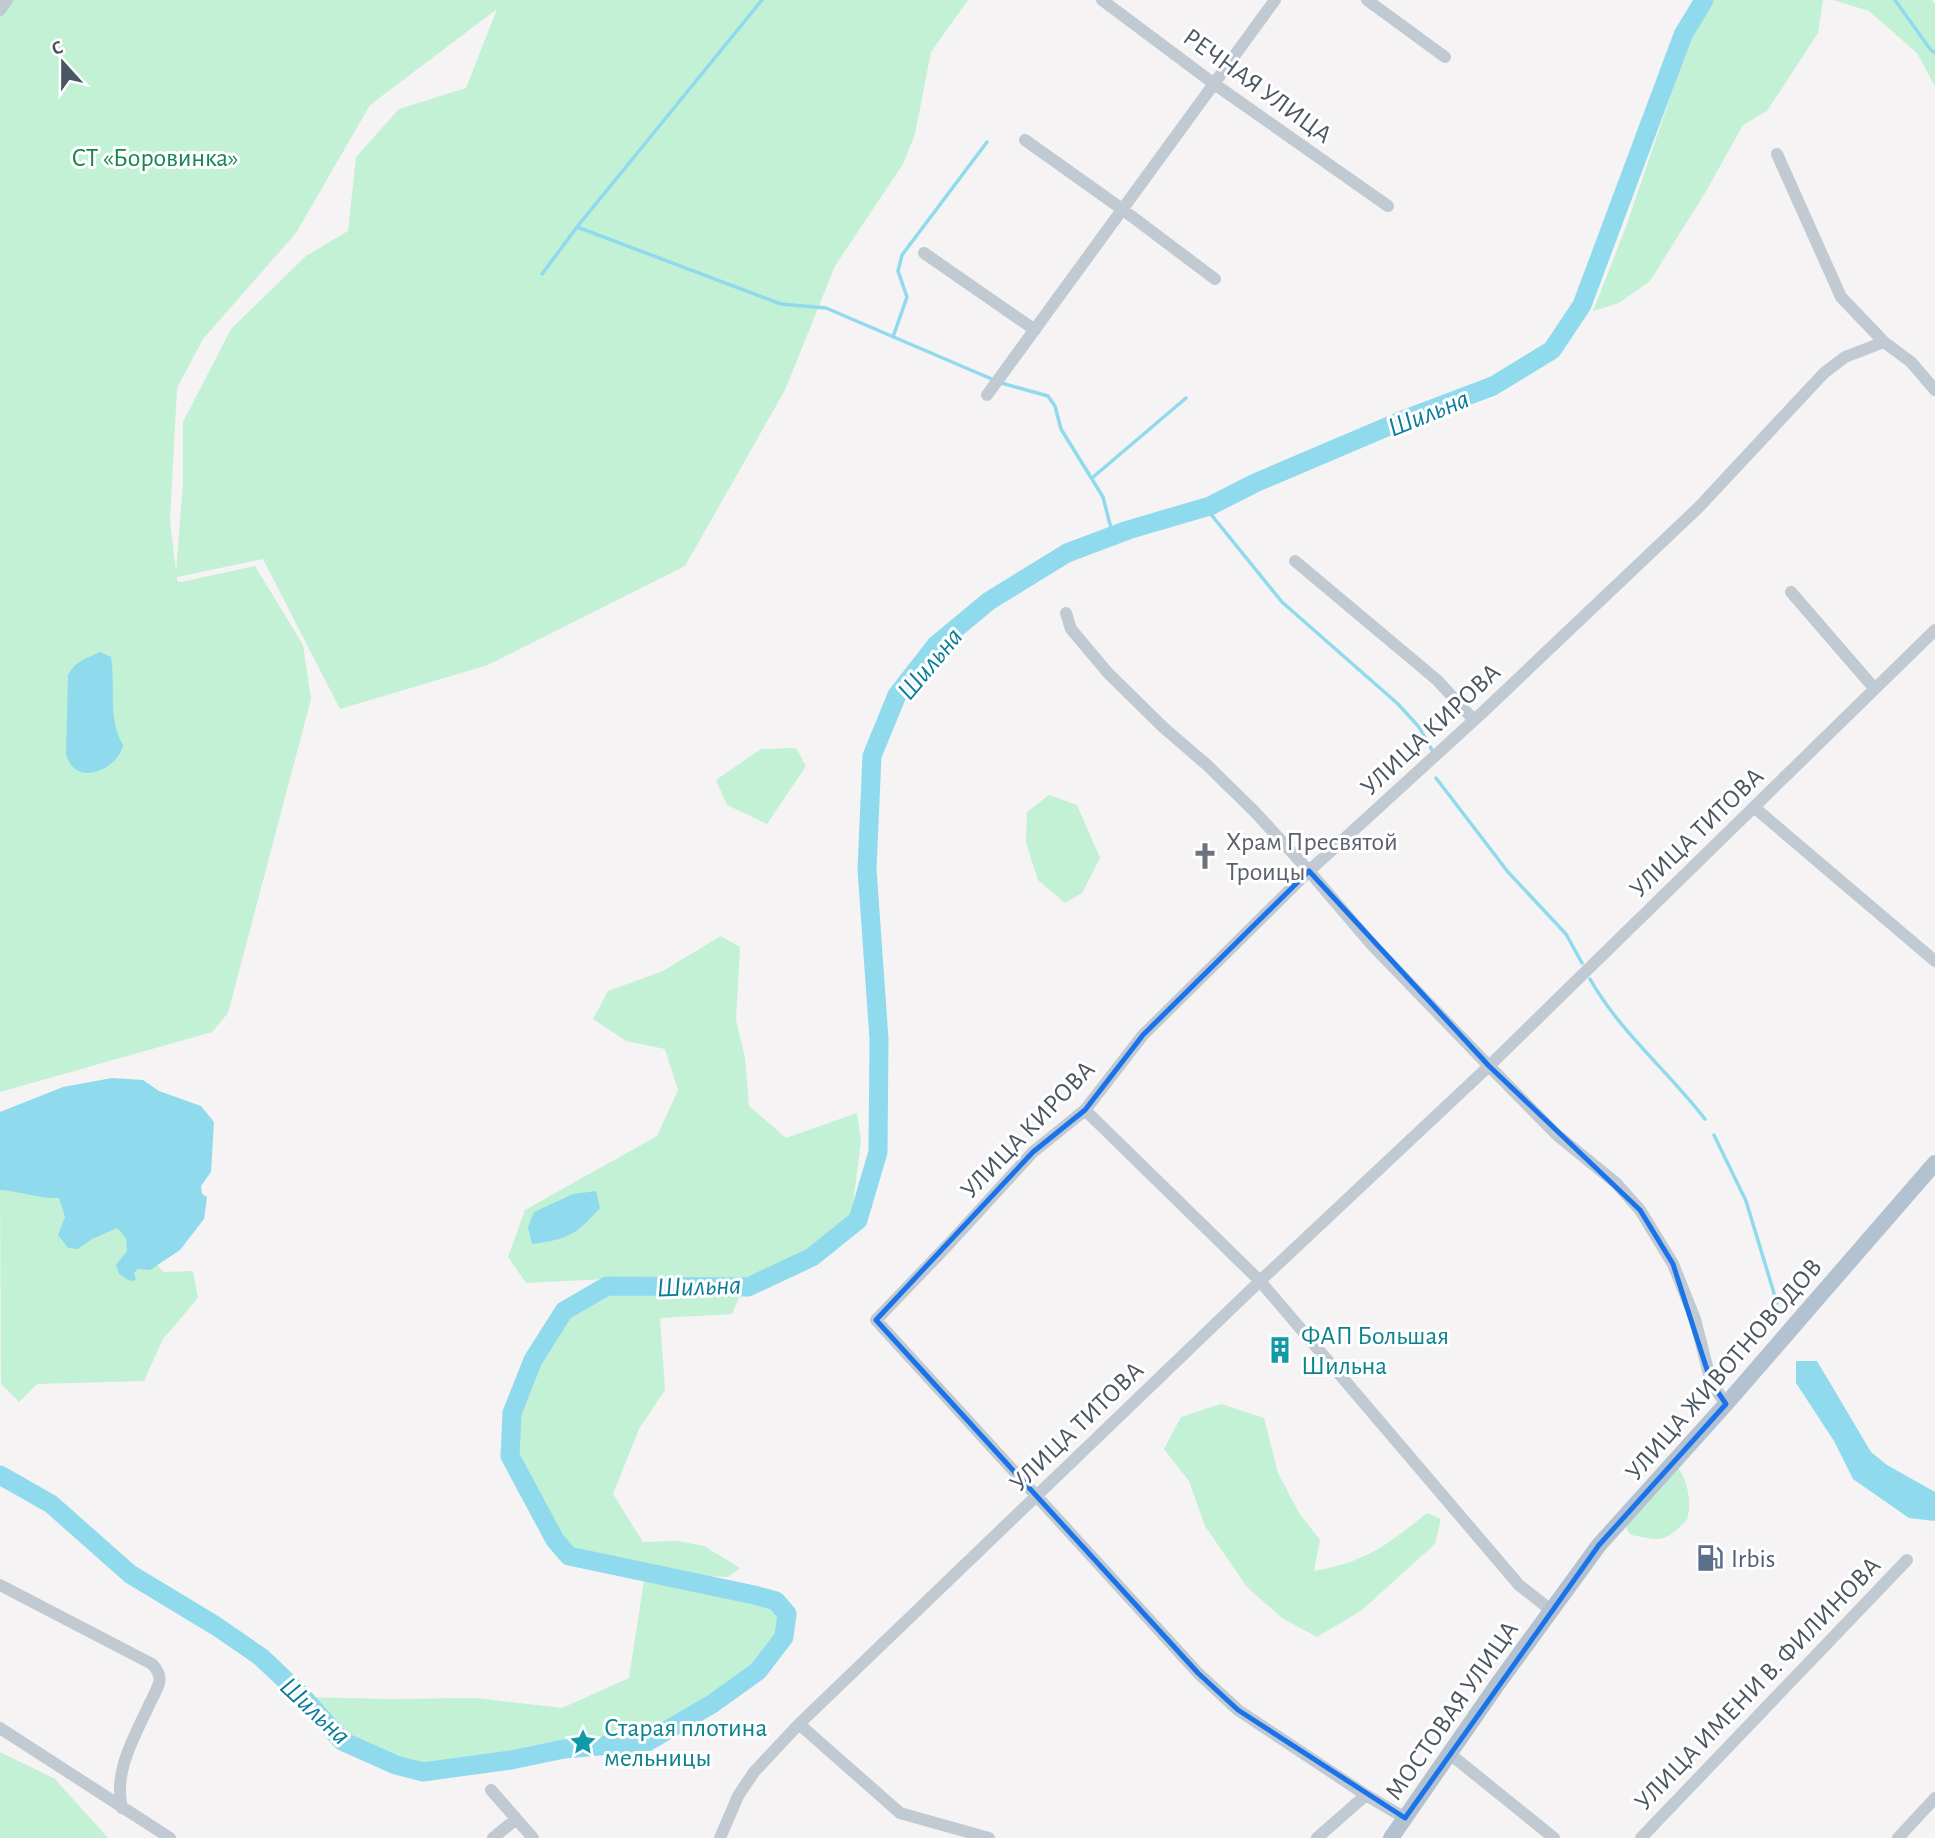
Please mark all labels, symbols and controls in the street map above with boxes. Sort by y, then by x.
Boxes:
street label: РЕЧНАЯ УЛИЦА [1178,23,1336,148]
north arrow [28,28,98,98]
text: С [49,38,66,59]
park label: СТ «Боровинка» [72,145,239,171]
water label: Шильна [1384,385,1473,443]
water label: Шильна [893,623,968,706]
street label: УЛИЦА КИРОВА [1356,659,1505,801]
street label: УЛИЦА ТИТОВА [1625,763,1768,903]
place label: Храм Пресвятой Троицы [1226,829,1398,885]
church icon: Храм Пресвятой Троицы [1190,841,1220,871]
street label: УЛИЦА КИРОВА [956,1056,1100,1204]
street label: УЛИЦА ЖИВОТНОВОДОВ [1621,1254,1827,1486]
water label: Шильна [656,1272,742,1302]
place label: ФАП Большая Шильна [1301,1323,1449,1379]
building icon: ФАП Большая Шильна [1265,1335,1295,1365]
street label: УЛИЦА ТИТОВА [1005,1357,1148,1497]
fuel station icon: Irbis [1695,1543,1725,1573]
place label: Irbis [1731,1546,1775,1572]
street label: УЛИЦА ИМЕНИ В. ФИЛИНОВА [1630,1552,1885,1815]
street label: МОСТОВАЯ УЛИЦА [1380,1616,1523,1805]
water label: Шильна [274,1672,355,1751]
place label: Старая плотина мельницы [604,1715,767,1771]
place icon: Старая плотина мельницы [568,1727,598,1757]

